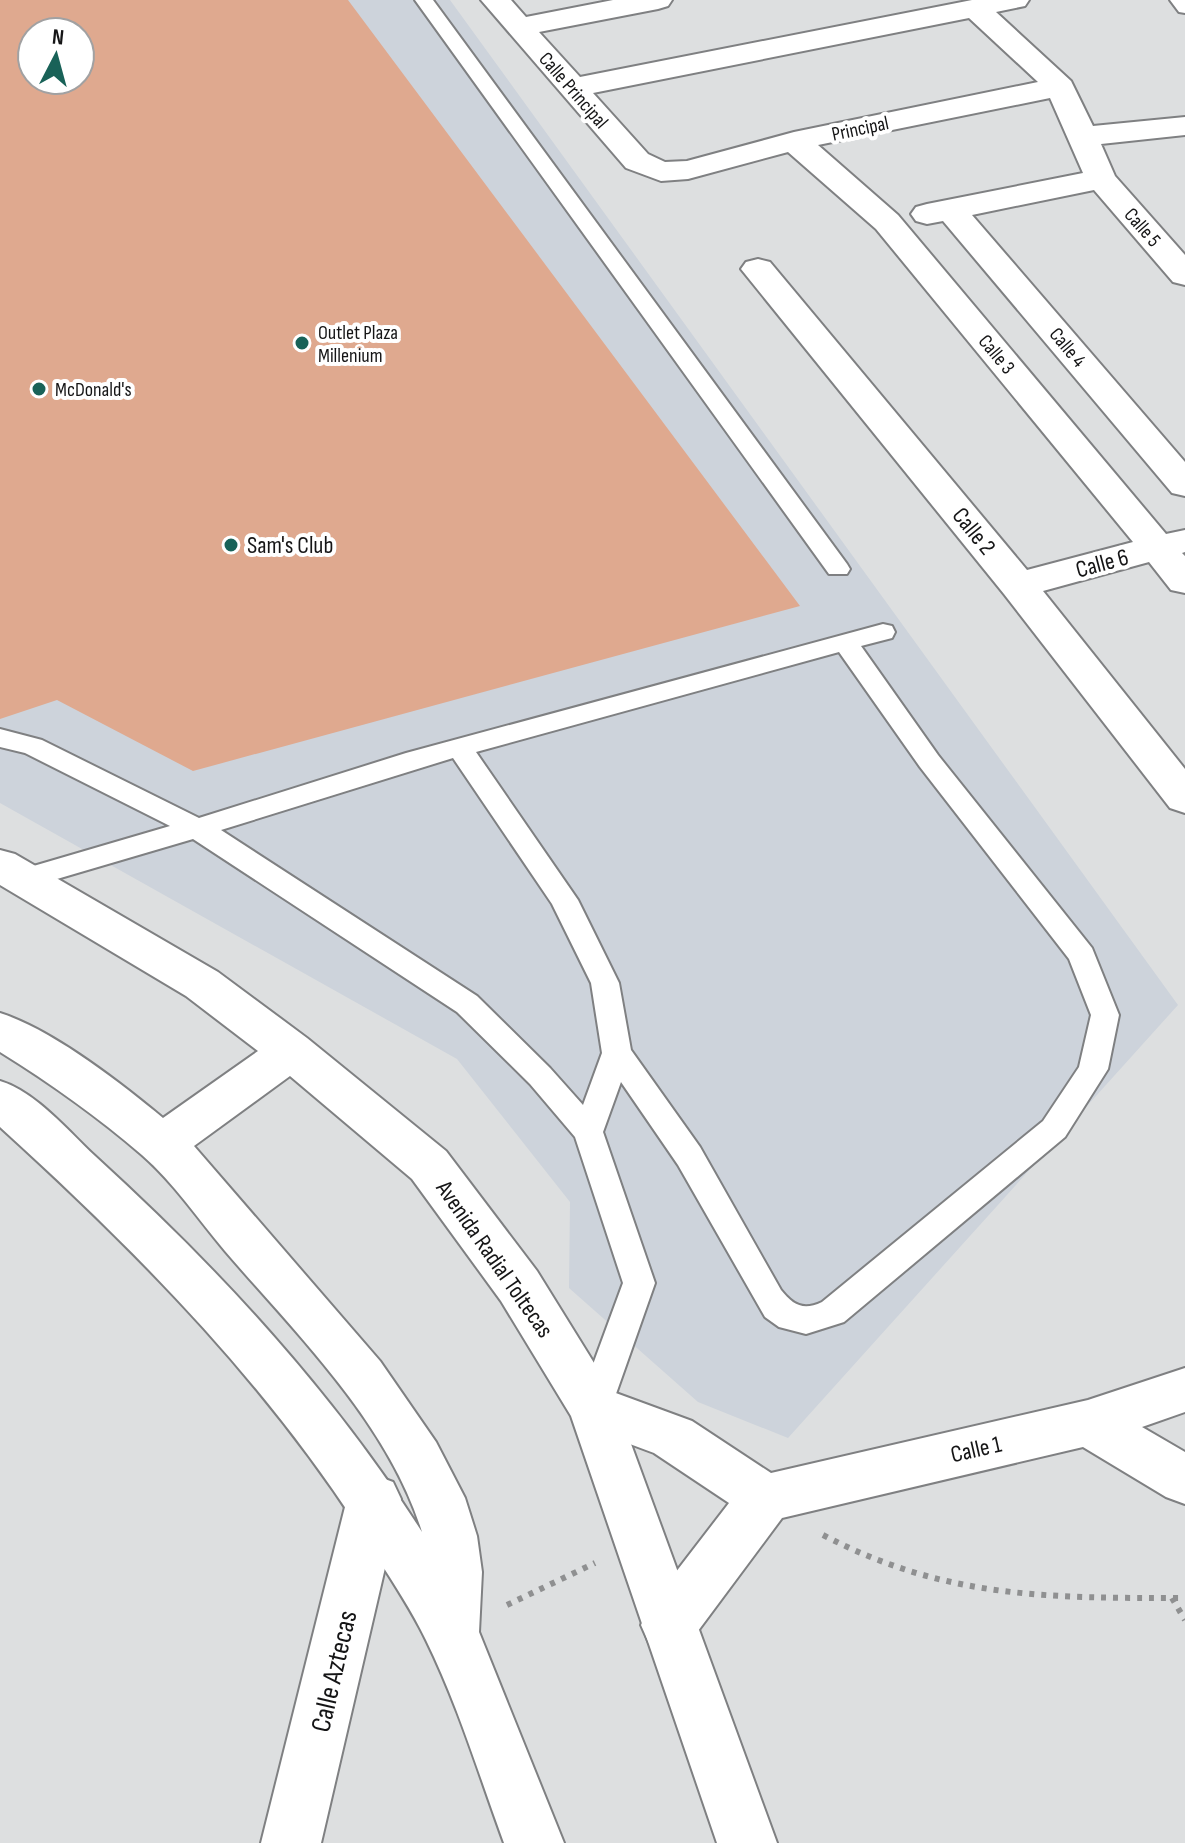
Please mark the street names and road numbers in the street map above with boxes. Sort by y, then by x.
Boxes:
street label: Calle Principal [533,47,613,134]
street label: Principal [829,111,891,147]
street label: Calle 5 [1119,203,1166,252]
street label: Calle 4 [1044,323,1091,372]
street label: Calle 3 [973,330,1020,379]
street label: Calle 2 [946,502,1001,561]
street label: Calle 6 [1073,543,1132,584]
street label: Avenida Radial Toltecas [429,1174,560,1343]
street label: Calle 1 [948,1429,1005,1469]
street label: Calle Aztecas [304,1607,364,1735]

